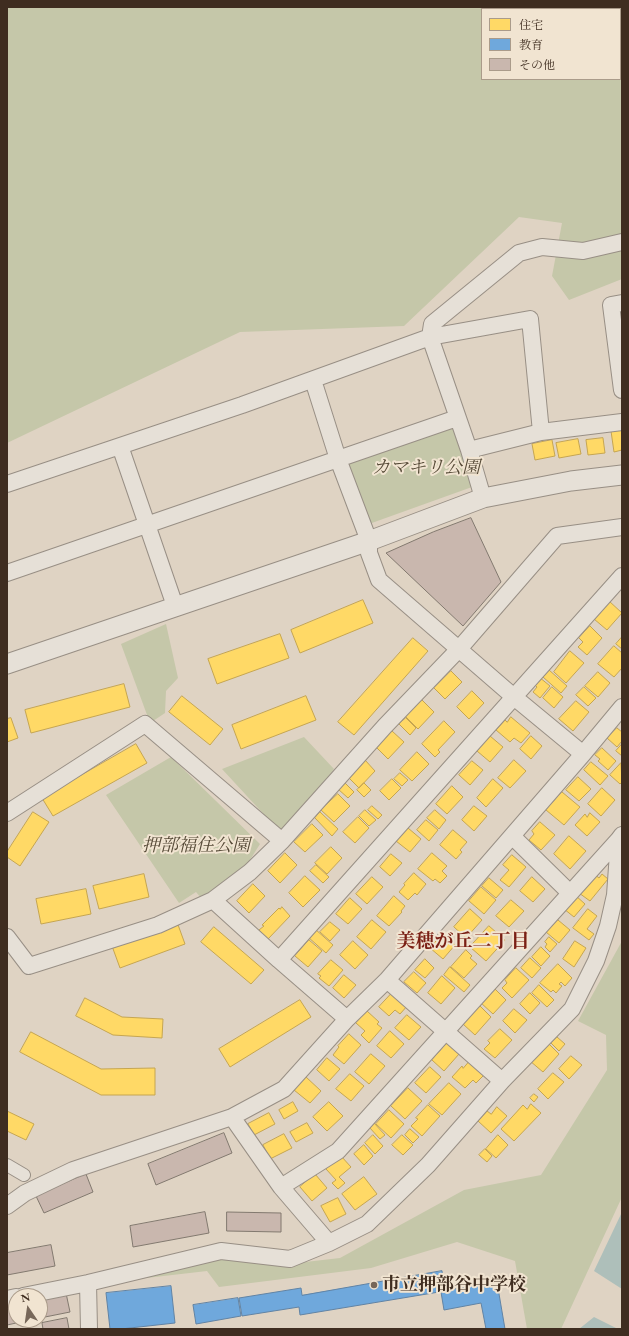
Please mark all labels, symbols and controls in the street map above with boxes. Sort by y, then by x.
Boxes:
legend [481,8,621,80]
text: 住宅 [519,17,543,33]
text: 教育 [519,37,543,53]
text: その他 [519,57,555,73]
park label: カマキリ公園 [372,457,480,479]
park label: 押部福住公園 [142,835,250,857]
district label: 美穂が丘二丁目 [397,931,529,953]
place label: 市立押部谷中学校 [382,1274,526,1296]
marker: 市立押部谷中学校 [369,1280,379,1290]
north arrow [8,1288,48,1328]
text: N [20,1289,31,1305]

